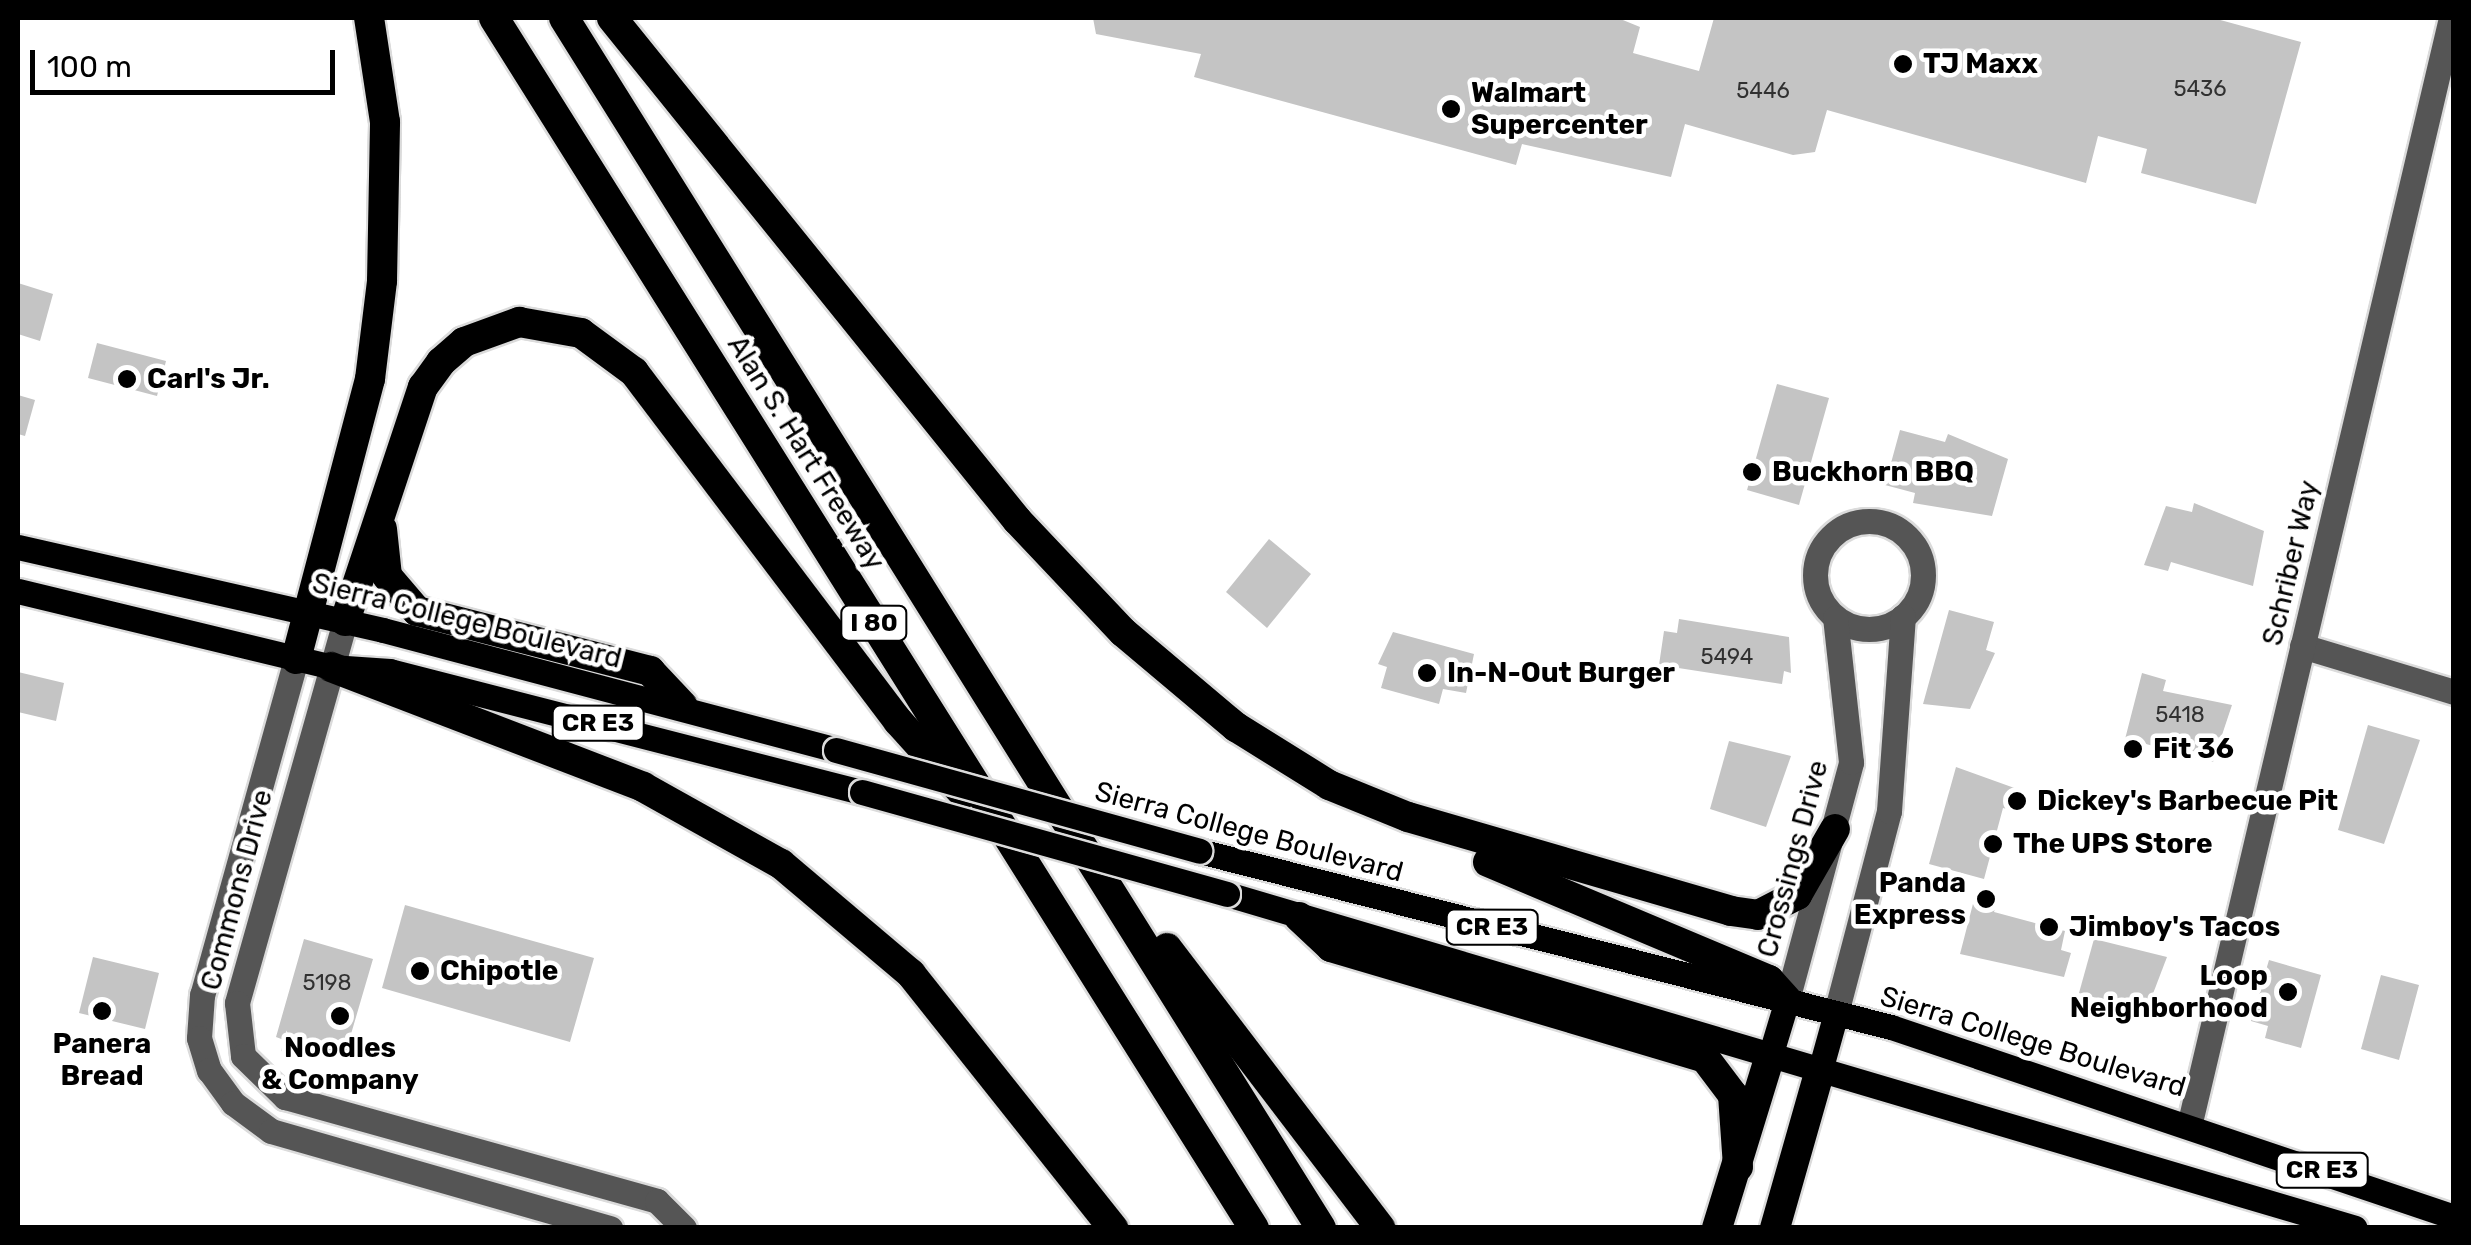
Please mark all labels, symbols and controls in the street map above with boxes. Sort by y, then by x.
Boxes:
scale bar [35,30,340,92]
place label: TJ Maxx [1923,47,2038,81]
text: 100 m [47,49,132,85]
marker: TJ Maxx [1892,53,1914,75]
place label: Walmart Supercenter [1471,76,1648,142]
house number: 5436 [2173,76,2227,102]
house number: 5446 [1736,78,1790,104]
marker: Walmart Supercenter [1440,98,1462,120]
street label: Alan S. Hart Freeway [720,330,892,576]
place label: Carl's Jr. [147,362,270,396]
marker: Carl's Jr. [116,368,138,390]
place label: Buckhorn BBQ [1772,455,1974,489]
marker: Buckhorn BBQ [1741,461,1763,483]
street label: Schriber Way [2256,477,2326,649]
street label: Sierra College Boulevard [309,566,625,676]
road number: I 80 [839,603,909,643]
house number: 5494 [1701,644,1753,670]
place label: In-N-Out Burger [1447,656,1675,690]
marker: In-N-Out Burger [1416,662,1438,684]
house number: 5418 [2155,702,2205,728]
road number: CR E3 [550,703,646,743]
place label: Fit 36 [2153,732,2234,766]
marker: Fit 36 [2122,738,2144,760]
street label: Crossings Drive [1751,757,1835,961]
street label: Sierra College Boulevard [1091,775,1407,889]
place label: Dickey's Barbecue Pit [2037,784,2338,818]
street label: Commons Drive [194,786,280,994]
marker: Dickey's Barbecue Pit [2006,790,2028,812]
place label: The UPS Store [2013,827,2213,861]
marker: The UPS Store [1982,833,2004,855]
place label: Panda Express [1854,866,1966,932]
marker: Panda Express [1975,888,1997,910]
road number: CR E3 [1444,907,1540,947]
place label: Jimboy's Tacos [2069,910,2281,944]
marker: Jimboy's Tacos [2038,916,2060,938]
place label: Chipotle [440,954,558,988]
place label: Loop Neighborhood [2070,959,2268,1025]
marker: Chipotle [409,960,431,982]
house number: 5198 [302,970,352,996]
street label: Sierra College Boulevard [1876,980,2190,1104]
marker: Loop Neighborhood [2277,981,2299,1003]
marker: Panera Bread [91,1000,113,1022]
marker: Noodles & Company [329,1005,351,1027]
place label: Panera Bread [53,1027,151,1093]
place label: Noodles & Company [261,1031,419,1097]
road number: CR E3 [2274,1150,2370,1190]

